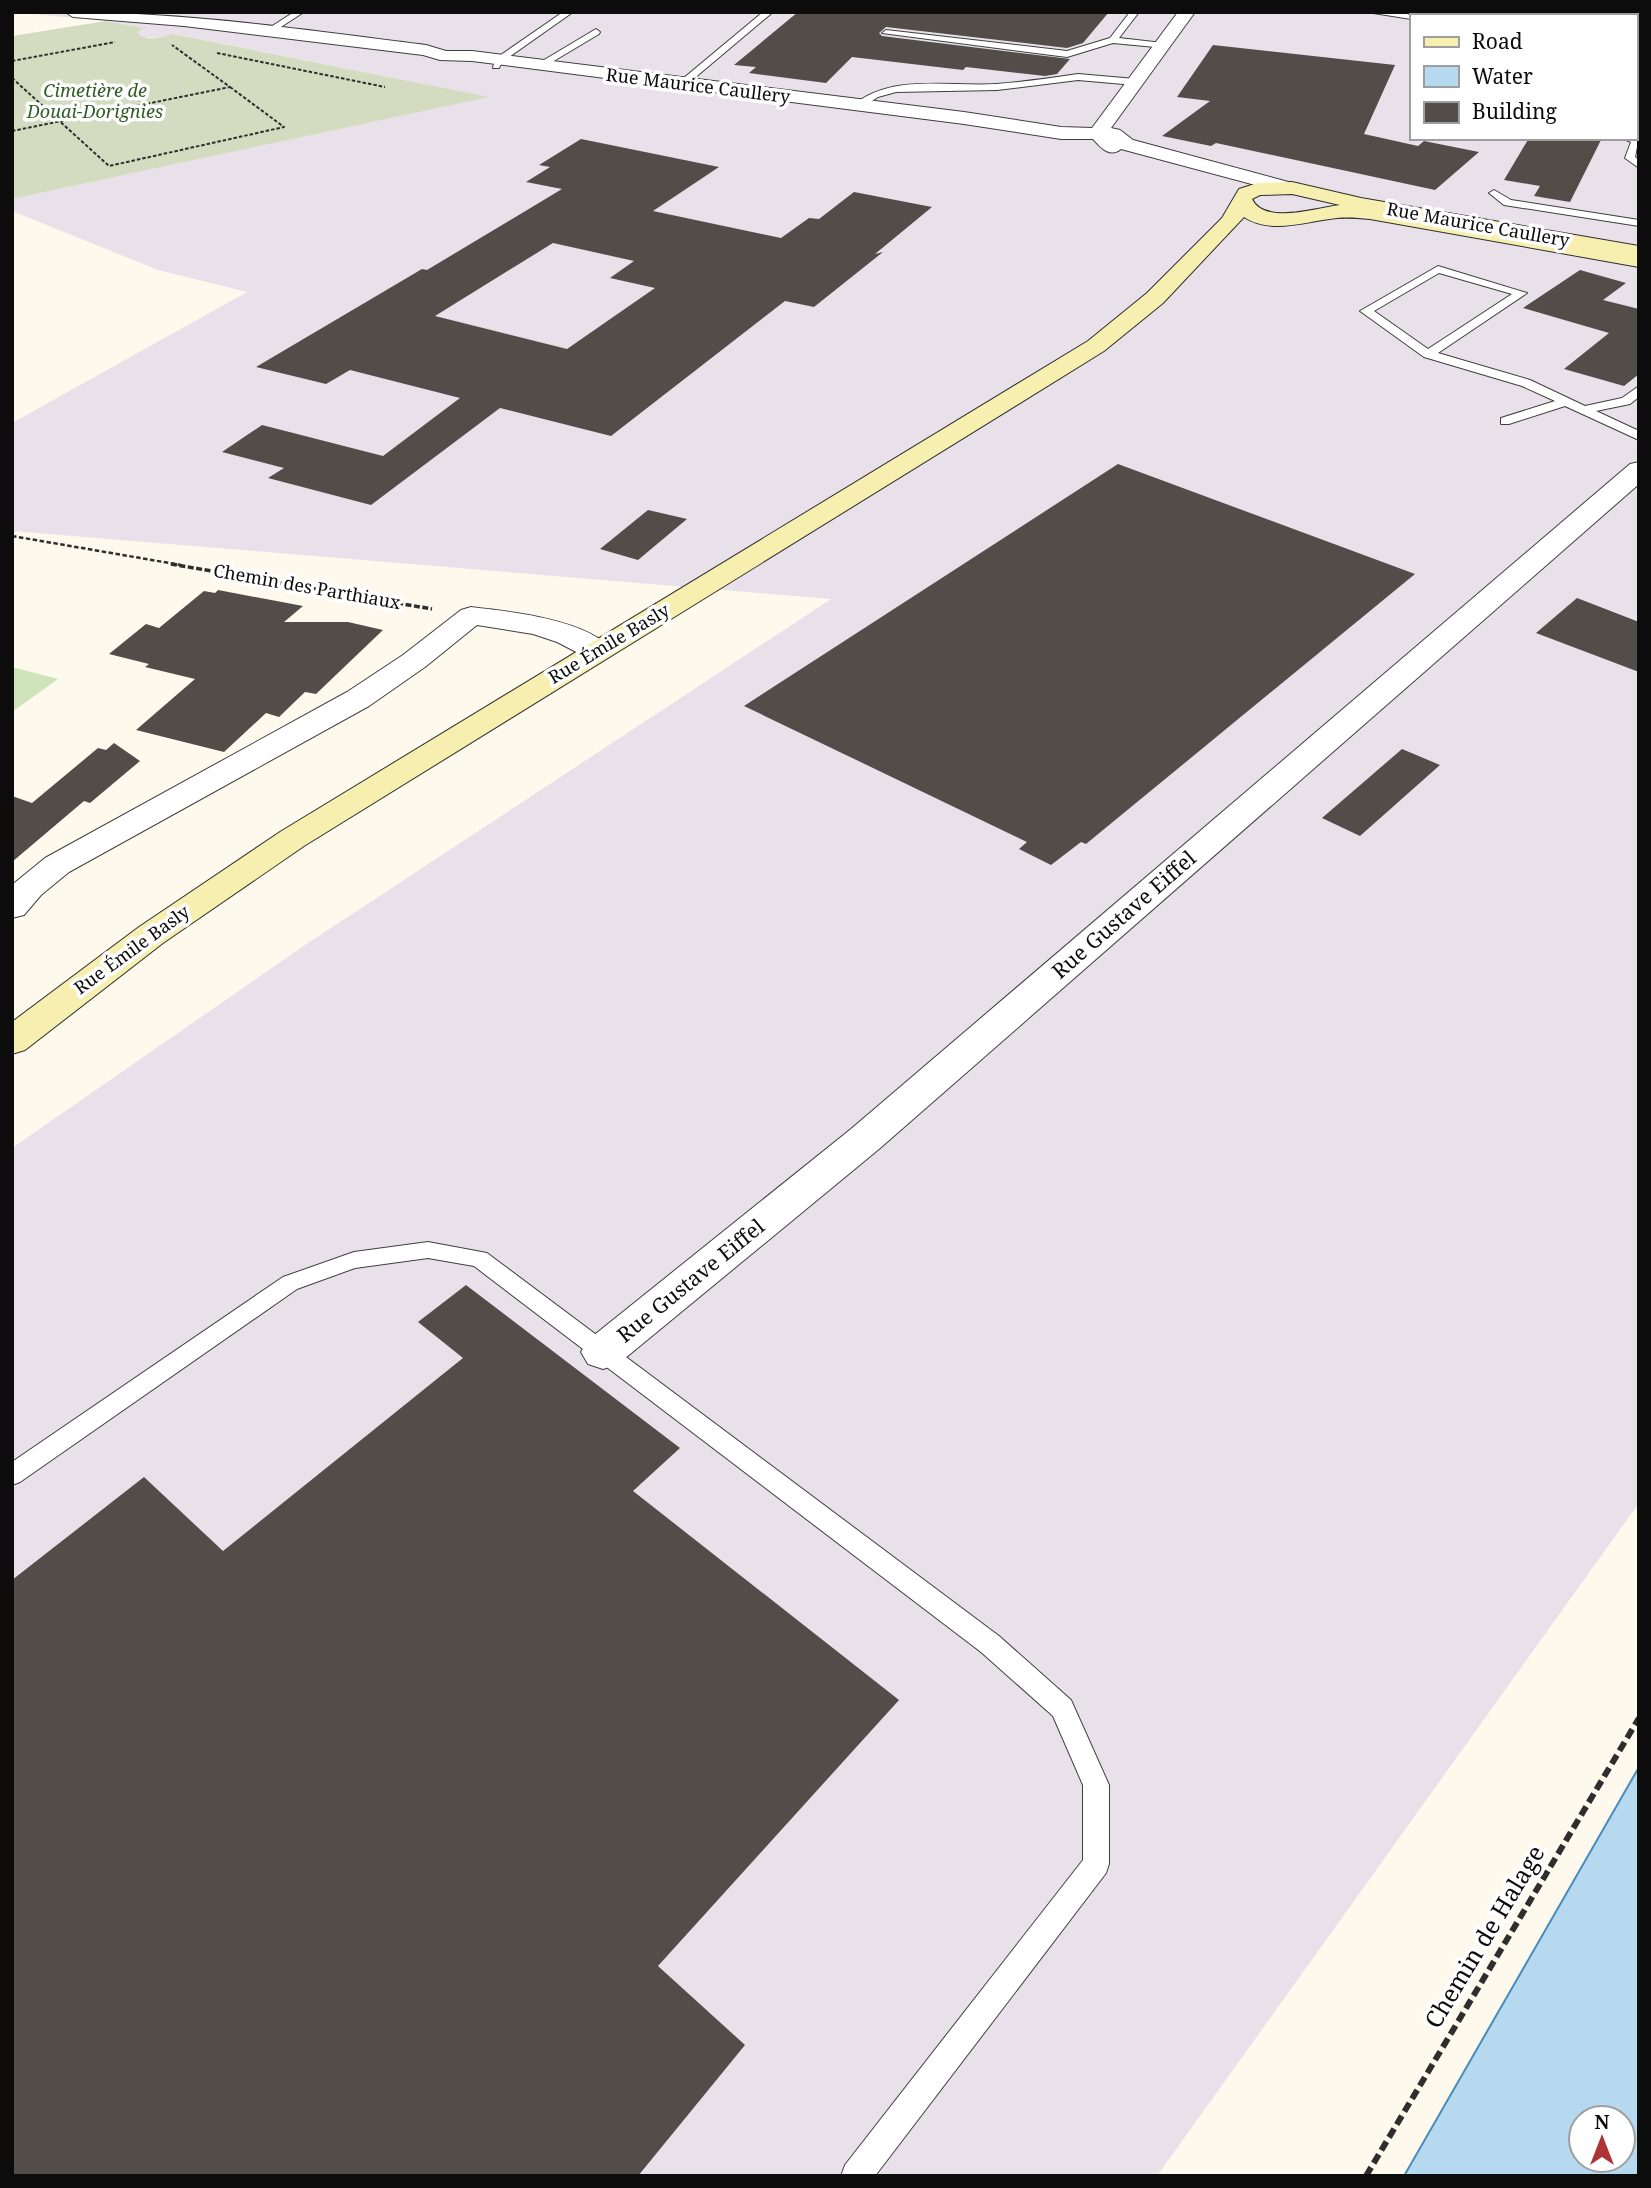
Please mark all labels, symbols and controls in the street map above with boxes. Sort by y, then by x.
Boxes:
legend [1410,14,1637,140]
text: Road [1472,27,1523,55]
street label: Rue Maurice Caullery [605,62,792,108]
text: Water [1472,62,1533,90]
park label: Cimetière de Douai-Dorignies [26,78,163,123]
text: Building [1472,97,1557,125]
street label: Rue Maurice Caullery [1385,196,1572,252]
street label: Chemin des Parthiaux [212,558,403,614]
street label: Rue Émile Basly [544,597,674,689]
street label: Rue Gustave Eiffel [1045,844,1202,985]
street label: Rue Émile Basly [69,899,195,999]
street label: Rue Gustave Eiffel [611,1212,770,1348]
street label: Chemin de Halage [1416,1839,1551,2034]
north arrow [1567,2104,1637,2174]
text: N [1595,2109,1610,2135]

